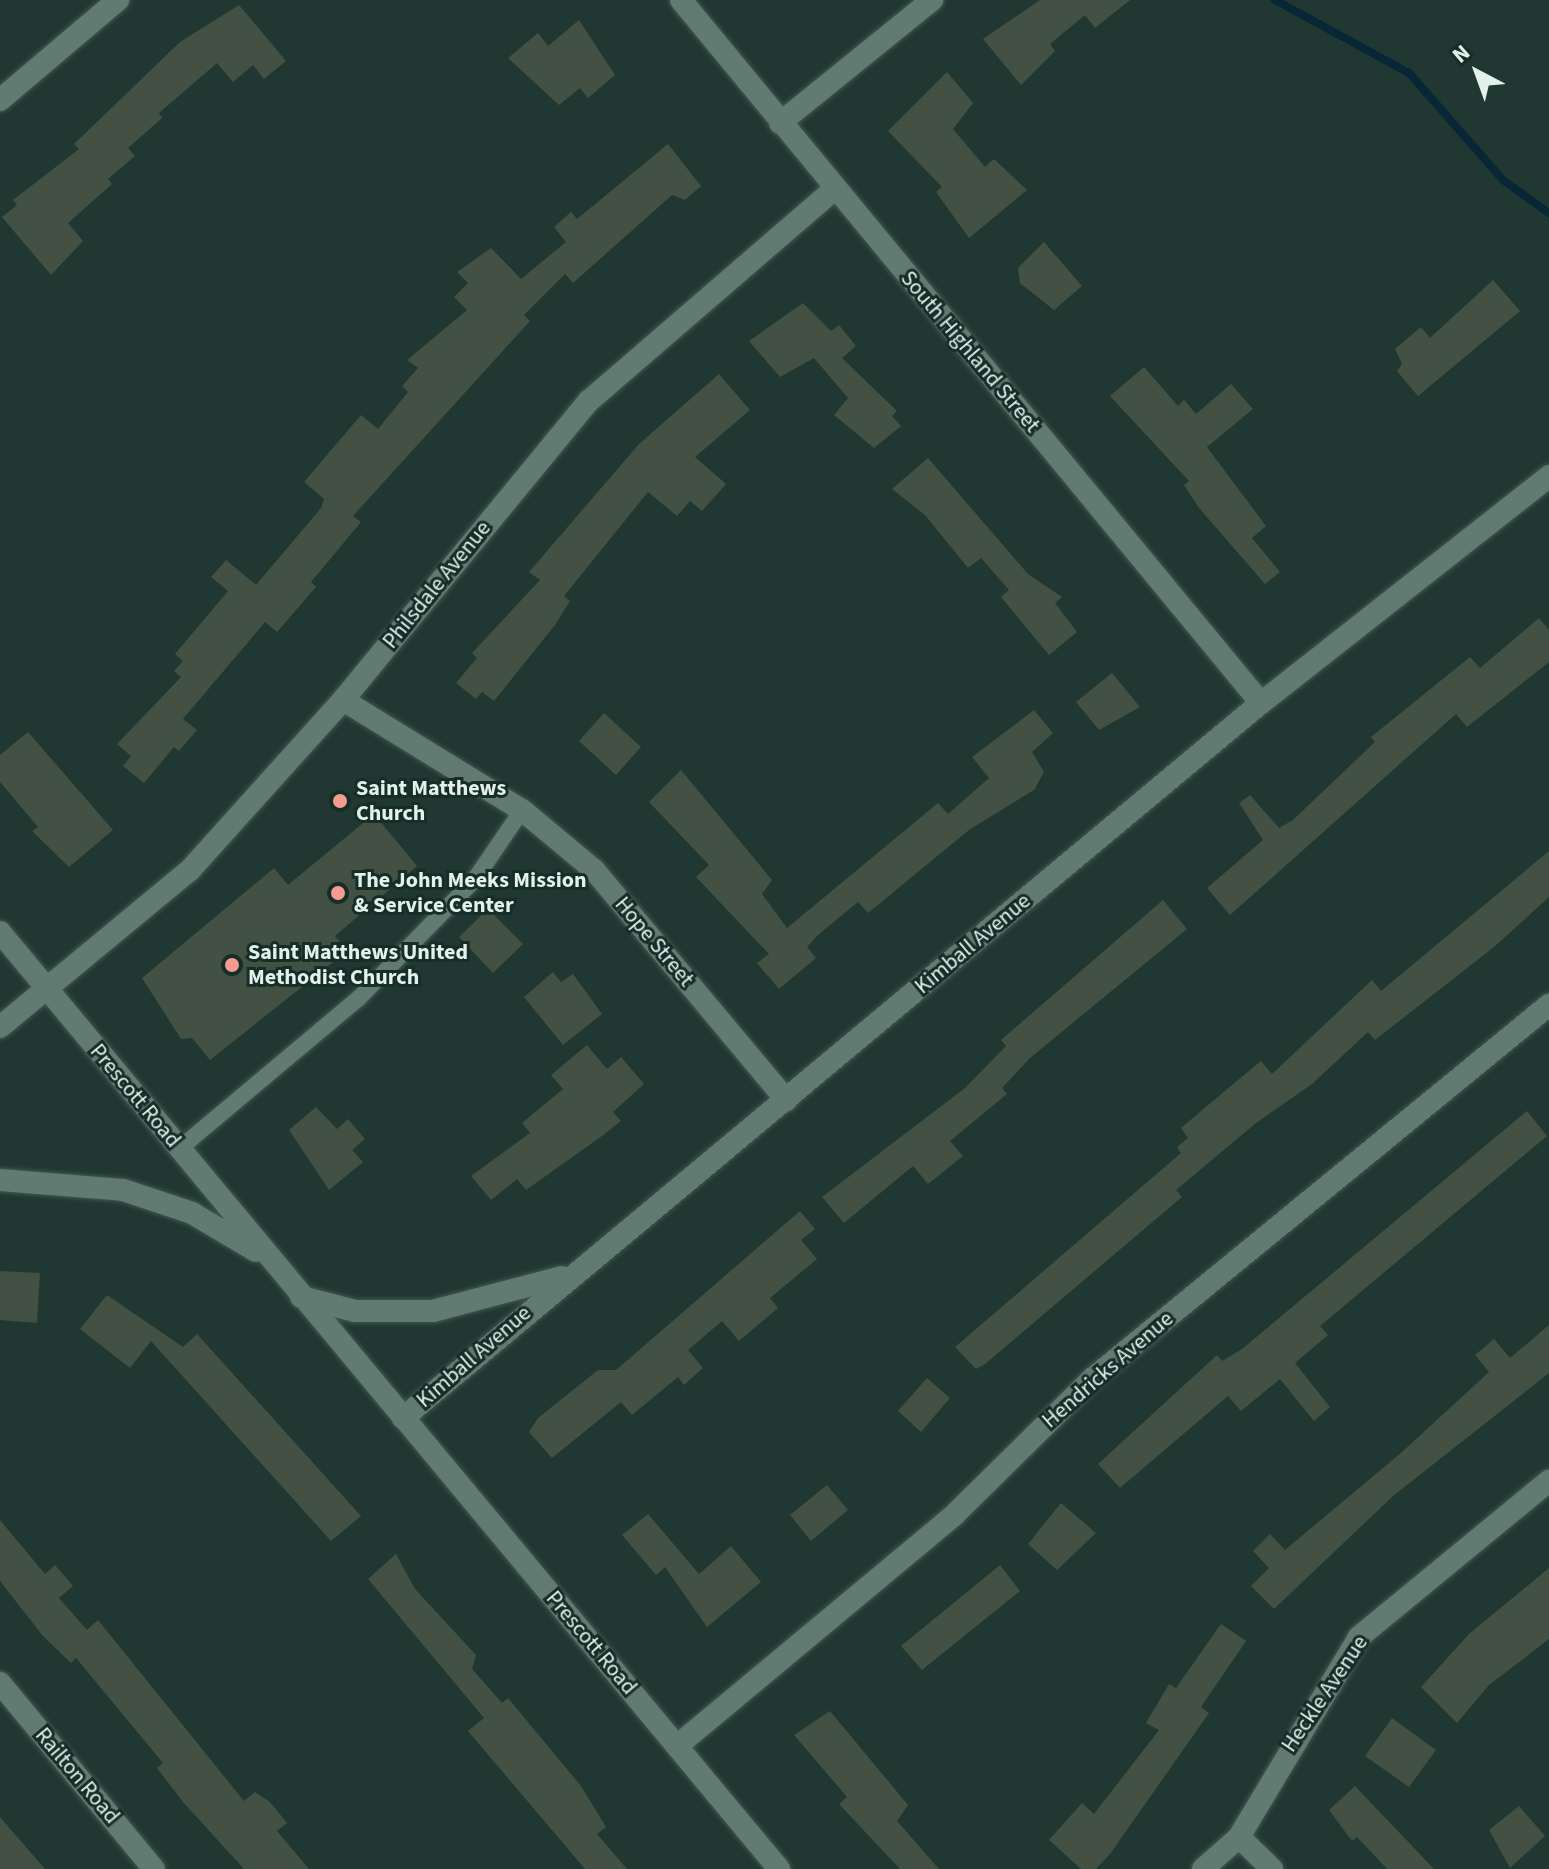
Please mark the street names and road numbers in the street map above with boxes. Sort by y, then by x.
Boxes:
street label: South Highland Street [895,266,1045,438]
street label: Philsdale Avenue [377,516,497,654]
street label: Kimball Avenue [910,888,1036,1000]
street label: Hope Street [609,892,699,992]
street label: Prescott Road [84,1039,186,1153]
street label: Kimball Avenue [411,1300,537,1414]
street label: Hendricks Avenue [1037,1306,1179,1434]
street label: Prescott Road [540,1586,642,1700]
street label: Heckle Avenue [1276,1631,1374,1757]
street label: Railton Road [29,1723,125,1829]

